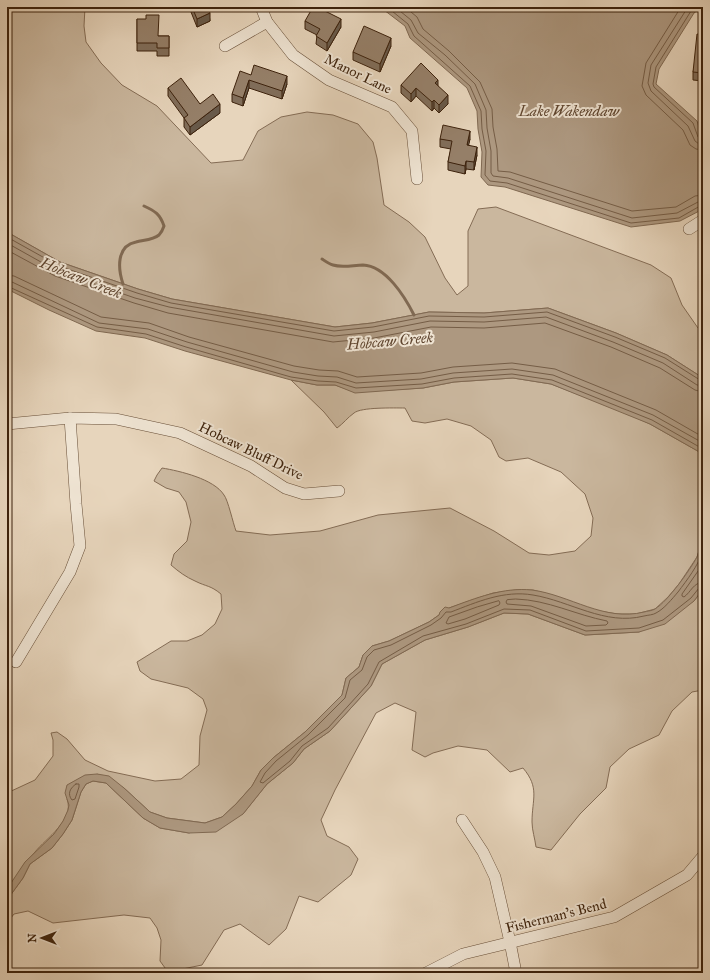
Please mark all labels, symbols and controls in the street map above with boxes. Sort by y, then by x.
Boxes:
street label: Manor Lane [321,50,395,98]
water label: Lake Wakendaw [518,102,621,120]
water label: Hobcaw Creek [37,253,125,303]
water label: Hobcaw Creek [345,328,434,354]
street label: Hobcaw Bluff Drive [196,418,306,484]
street label: Fisherman's Bend [504,895,608,937]
north arrow [22,918,62,958]
text: N [26,933,39,943]

